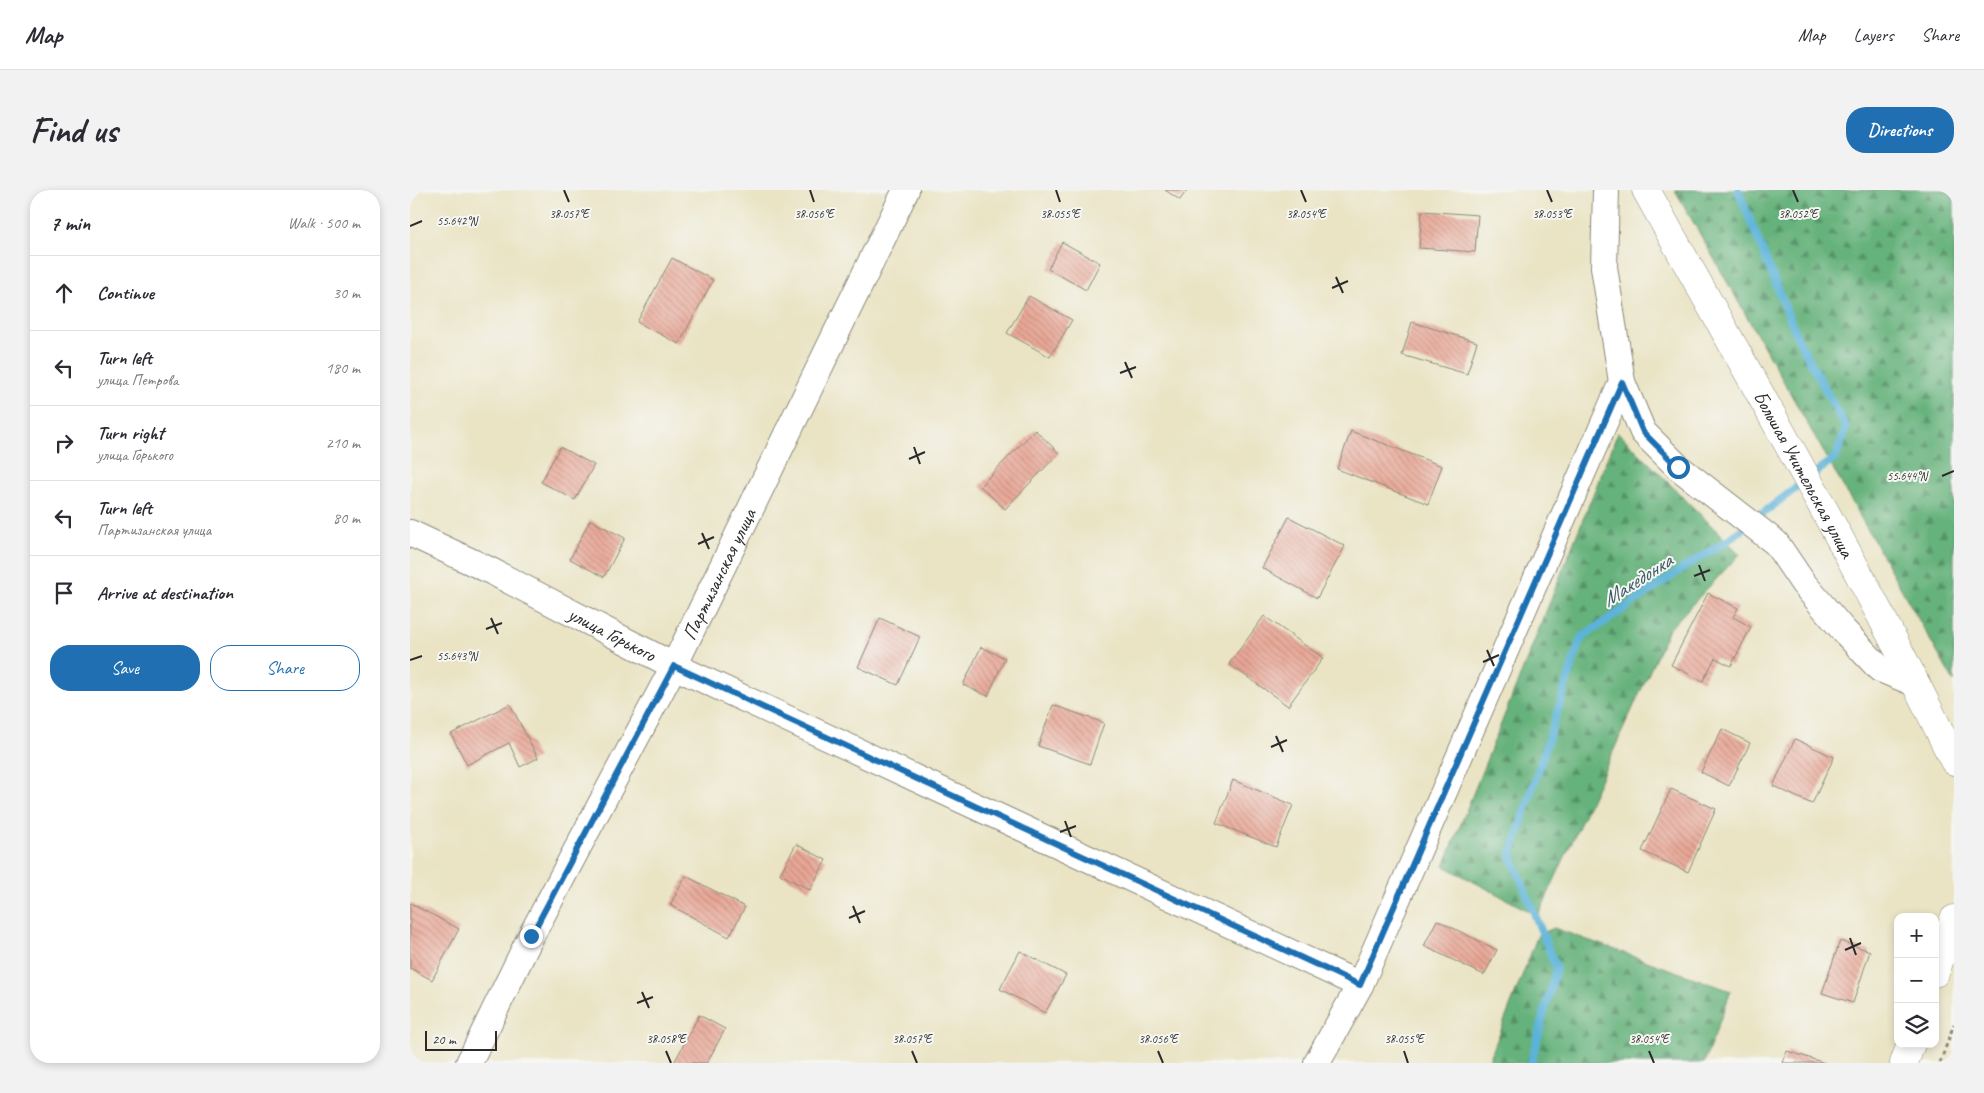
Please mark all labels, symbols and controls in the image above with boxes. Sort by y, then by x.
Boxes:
text: Map [25,20,62,50]
text: Map [1798,24,1826,46]
text: Layers [1854,24,1893,46]
text: Share [1921,24,1959,46]
button: Directions [1846,107,1954,153]
text: Find us [30,108,117,153]
text: 38.057°E [549,206,590,222]
text: 38.056°E [794,206,835,222]
text: 38.055°E [1040,206,1081,222]
text: 38.054°E [1286,206,1327,222]
text: 38.053°E [1532,206,1573,222]
text: 38.052°E [1778,206,1819,222]
text: 7 min [50,210,90,236]
text: Walk · 500 m [288,213,360,233]
text: 55.642°N [437,213,479,229]
icon: ahead [50,279,78,307]
text: Continue [97,281,154,305]
text: 30 m [333,283,360,303]
text: Turn left [97,346,152,370]
icon: left [50,354,78,382]
text: 180 m [326,358,360,378]
text: улица Петрова [97,370,178,390]
street label: Большая Учительская улица [1748,386,1861,563]
text: Turn right [97,421,164,445]
icon: right [50,429,78,457]
text: 210 m [326,433,360,453]
text: улица Горького [97,445,173,465]
route start [1667,456,1690,479]
text: 55.644°N [1887,468,1929,484]
text: Turn left [97,496,152,520]
street label: Партизанская улица [676,503,762,644]
icon: left [50,504,78,532]
text: 80 m [333,508,360,528]
text: Партизанская улица [97,520,211,540]
water label: Македонка [1597,547,1679,612]
icon: arrive [50,579,78,607]
text: Arrive at destination [97,581,233,605]
street label: улица Горького [563,600,661,667]
button: Save [50,645,200,691]
button: Share [210,645,360,691]
text: 55.643°N [437,648,479,664]
map controls [1894,913,1939,1048]
button: + [1894,913,1939,958]
route end [520,925,543,948]
button: − [1894,958,1939,1003]
button: layers [1894,1003,1939,1048]
scale bar [425,1028,498,1051]
text: 20 m [432,1031,456,1048]
text: 38.058°E [646,1031,687,1047]
text: 38.057°E [892,1031,933,1047]
text: 38.056°E [1138,1031,1179,1047]
text: 38.055°E [1384,1031,1425,1047]
text: 38.054°E [1629,1031,1670,1047]

